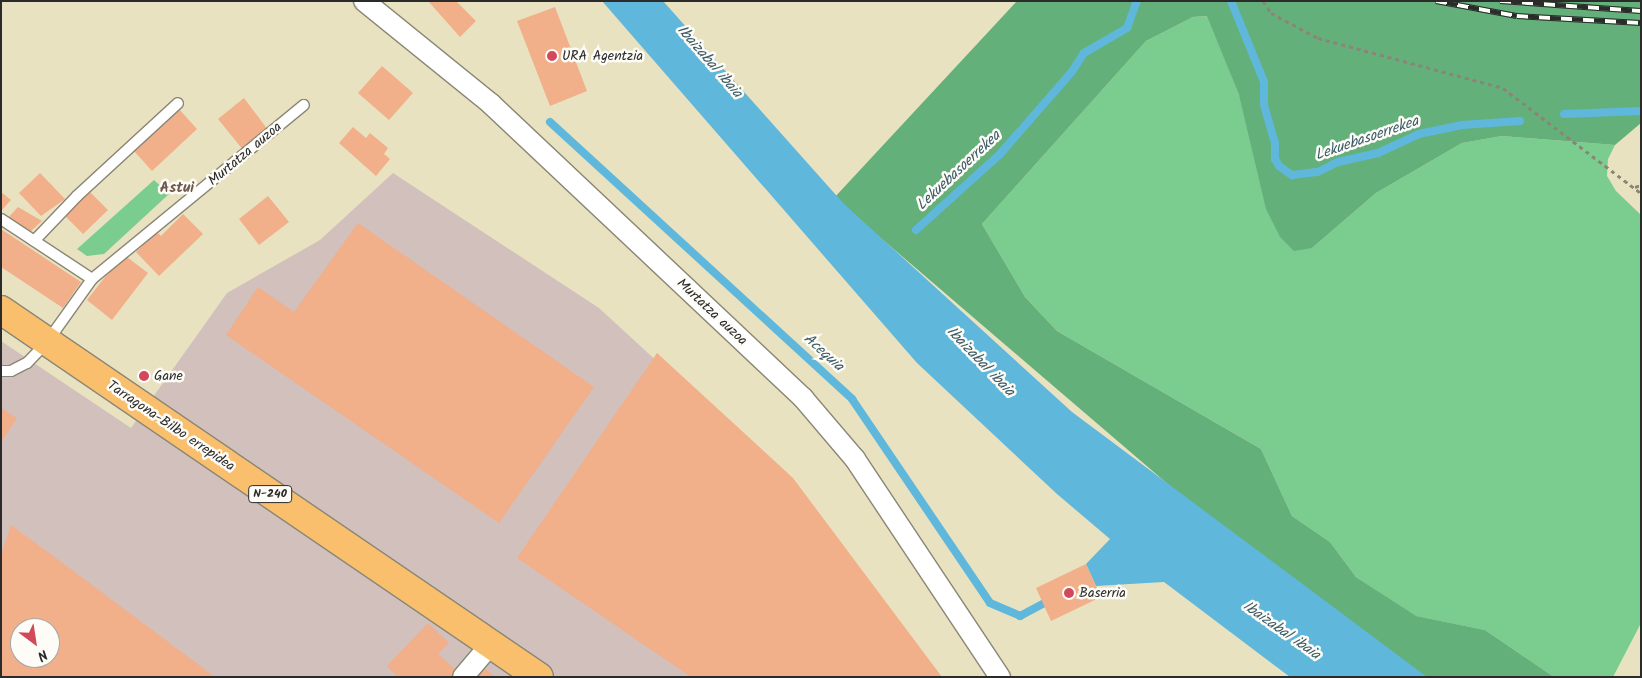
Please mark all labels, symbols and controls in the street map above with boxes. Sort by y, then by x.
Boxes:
water label: Ibaizabal ibaia [673,22,745,102]
place label: URA Agentzia [562,48,643,64]
marker: URA Agentzia [546,50,558,62]
water label: Lekuebasoerrekea [1313,113,1421,165]
street label: Murtatza auzoa [205,118,285,190]
water label: Lekuebasoerrekea [913,127,1005,215]
district label: Astui [160,180,194,198]
street label: Murtatza auzoa [673,275,751,349]
water label: Ibaizabal ibaia [942,323,1018,401]
water label: Acequia [799,330,847,376]
place label: Gane [154,368,183,384]
marker: Gane [138,370,150,382]
street label: Tarragona-Bilbo errepidea [104,377,238,475]
road number: N-240 [248,484,292,504]
place label: Baserria [1079,585,1126,601]
marker: Baserria [1063,587,1075,599]
water label: Ibaizabal ibaia [1239,598,1323,664]
north arrow [10,618,60,668]
text: N [33,643,52,667]

